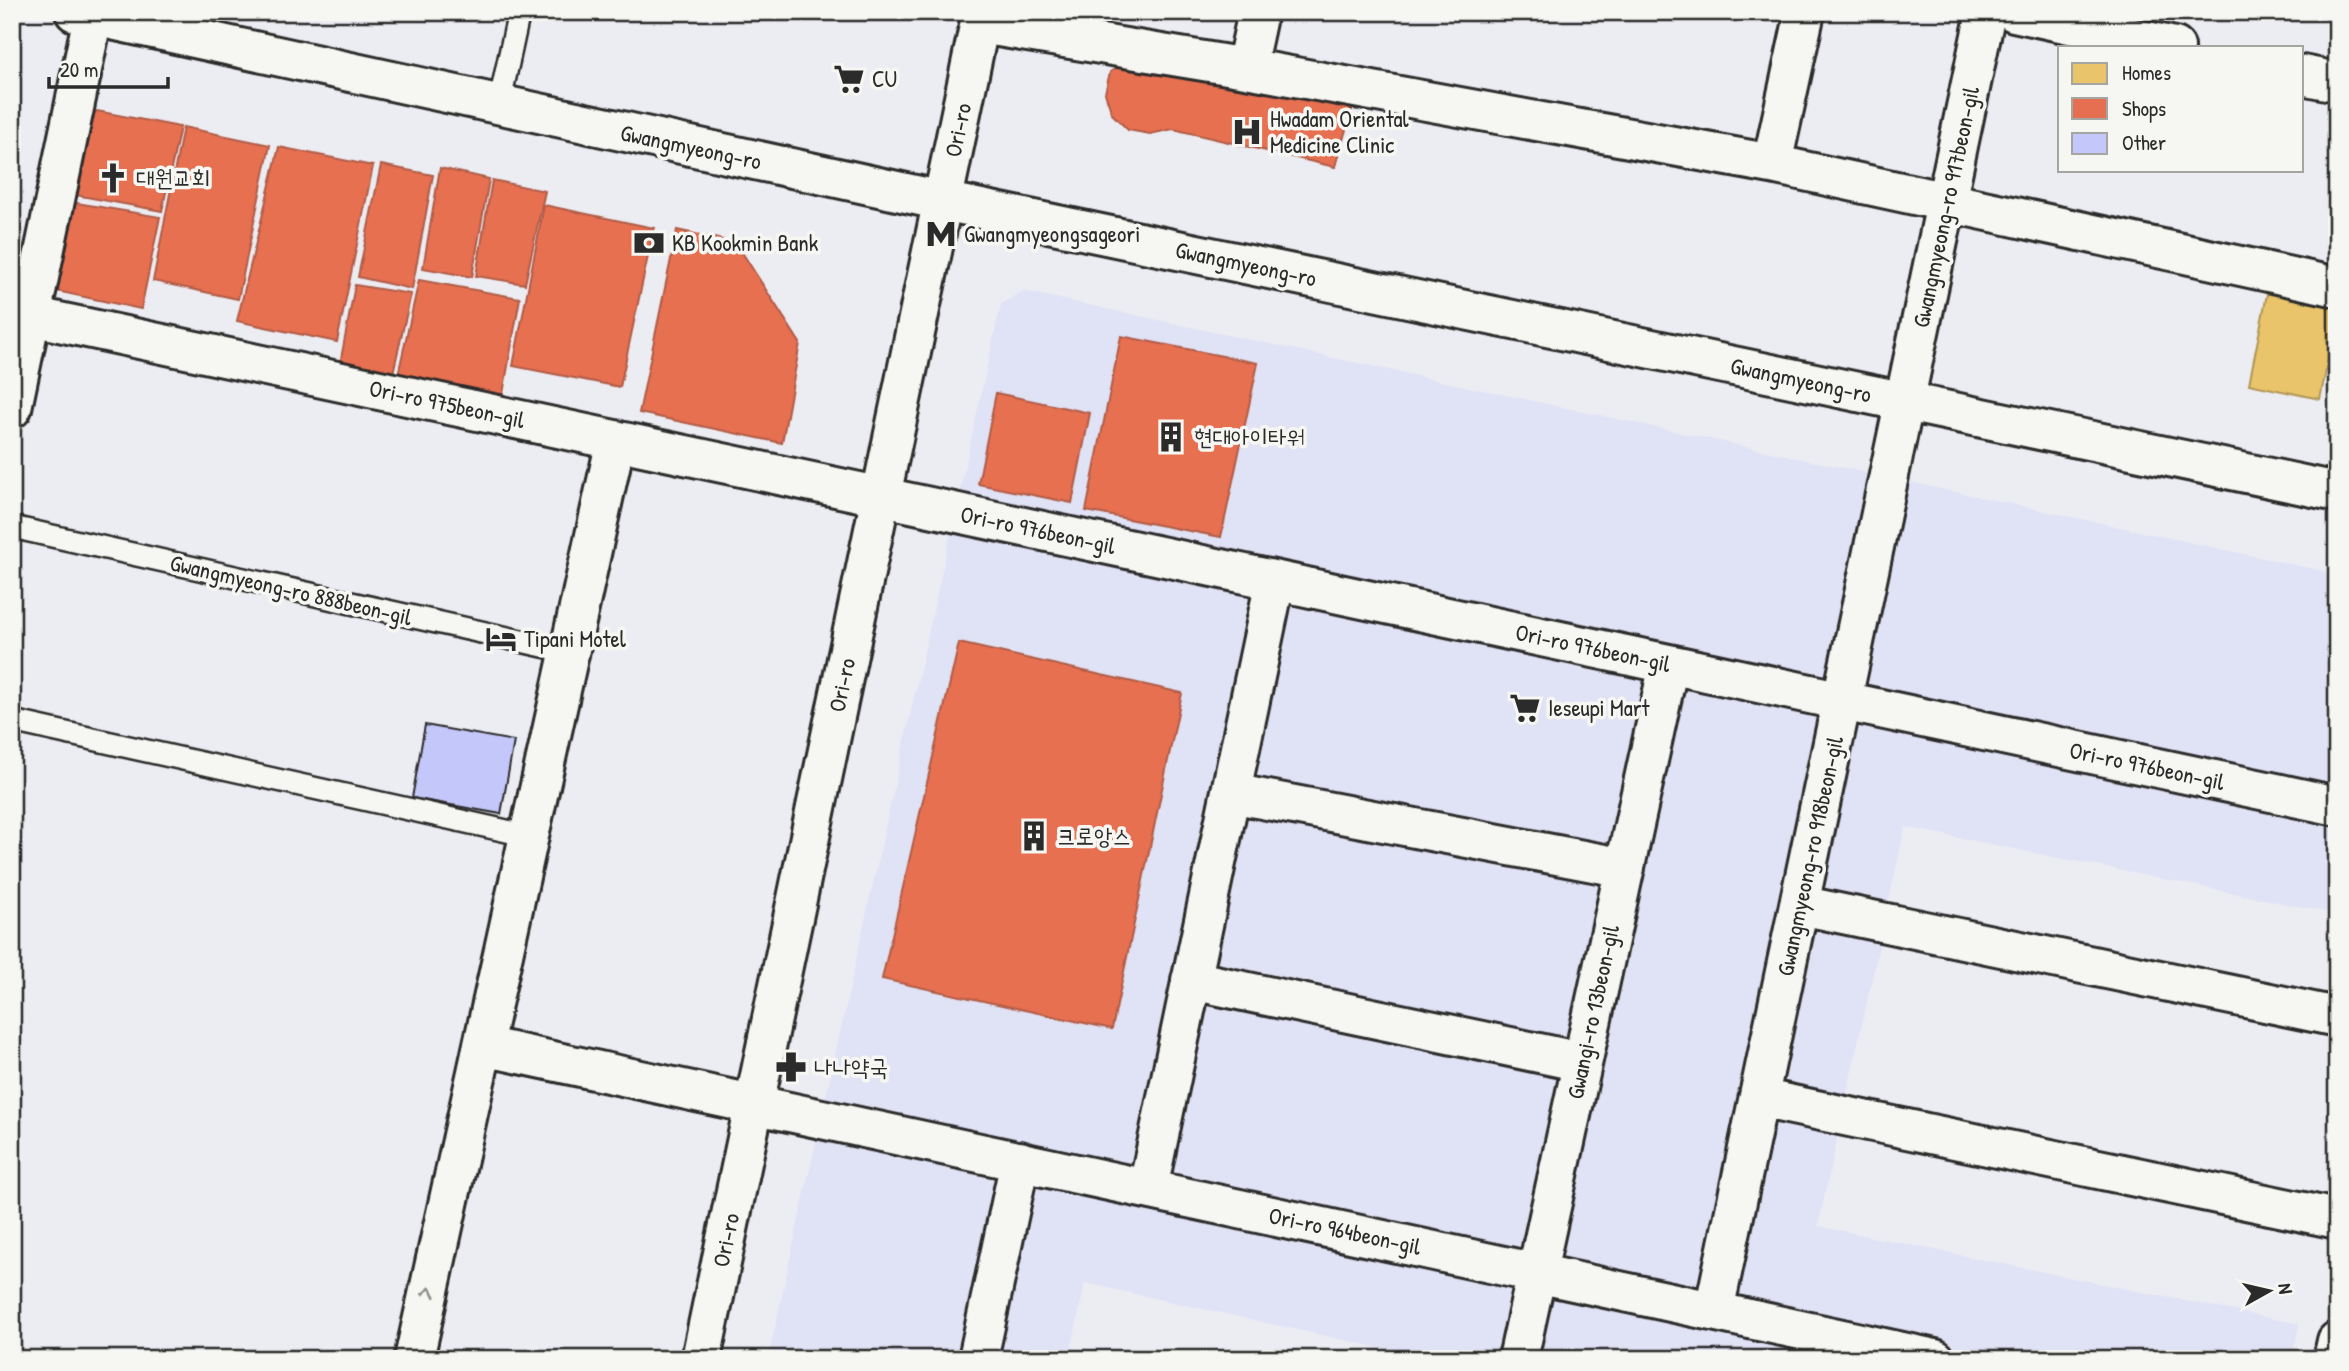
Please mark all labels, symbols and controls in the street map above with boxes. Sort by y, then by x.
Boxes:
scale bar [49,46,168,90]
legend [2058,46,2304,172]
text: 20 m [60,55,98,84]
text: Homes [2122,58,2171,87]
supermarket icon: CU [832,62,866,96]
place label: CU [872,63,897,94]
street label: Gwangmyeong-ro 917beon-gil [1905,83,1986,330]
text: Shops [2122,94,2166,123]
street label: Ori-ro [937,100,978,160]
place label: Hwadam Oriental Medicine Clinic [1270,103,1410,160]
hospital icon: Hwadam Oriental Medicine Clinic [1230,115,1264,149]
street label: Gwangmyeong-ro [618,116,764,177]
text: Other [2122,128,2166,157]
church icon: 대원교회 [96,161,130,195]
place label: 대원교회 [136,162,210,193]
metro station icon: Gwangmyeongsageori [924,217,958,251]
place label: Gwangmyeongsageori [964,218,1140,249]
bank icon: KB Kookmin Bank [632,226,666,260]
place label: KB Kookmin Bank [672,227,819,258]
street label: Gwangmyeong-ro [1173,233,1319,294]
street label: Gwangmyeong-ro [1728,349,1874,410]
street label: Ori-ro 975beon-gil [367,372,529,435]
building icon: 현대아이타워 [1154,420,1188,454]
place label: 현대아이타워 [1194,421,1305,452]
street label: Ori-ro 976beon-gil [958,498,1119,561]
street label: Gwangmyeong-ro 888beon-gil [167,547,416,633]
street label: Ori-ro 976beon-gil [1513,616,1674,679]
hotel icon: Tipani Motel [484,622,518,656]
place label: Tipani Motel [524,623,627,654]
street label: Ori-ro [821,655,862,715]
supermarket icon: Ieseupi Mart [1508,691,1542,725]
place label: Ieseupi Mart [1548,692,1651,723]
street label: Gwangmyeong-ro 918beon-gil [1769,732,1850,979]
street label: Ori-ro 976beon-gil [2067,734,2228,797]
building icon: 크로앙스 [1017,819,1051,853]
place label: 크로앙스 [1057,820,1131,851]
street label: Gwangi-ro 13beon-gil [1559,921,1626,1102]
pharmacy icon: 나나약국 [774,1050,808,1084]
place label: 나나약국 [814,1051,888,1082]
street label: Ori-ro 964beon-gil [1266,1199,1425,1262]
street label: Ori-ro [705,1210,746,1270]
north arrow [2234,1256,2304,1326]
text: N [2272,1282,2299,1295]
one-way arrow [420,1286,435,1298]

